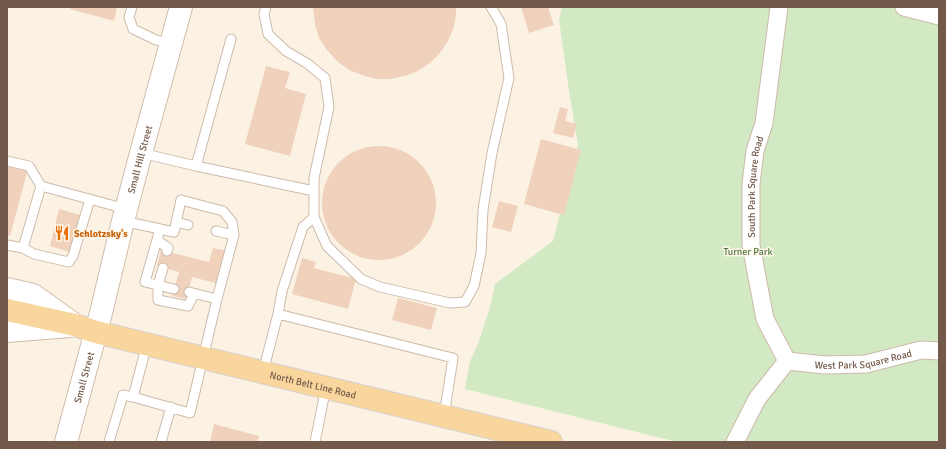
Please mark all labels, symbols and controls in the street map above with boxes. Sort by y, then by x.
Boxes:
street label: Small Hill Street [125,124,155,195]
street label: South Park Square Road [746,135,766,238]
restaurant icon: Schlotzsky's [53,224,71,242]
place label: Schlotzsky's [74,228,128,240]
park label: Turner Park [724,246,772,258]
street label: West Park Square Road [814,348,913,372]
street label: Small Street [72,350,97,405]
street label: North Belt Line Road [268,369,357,402]

